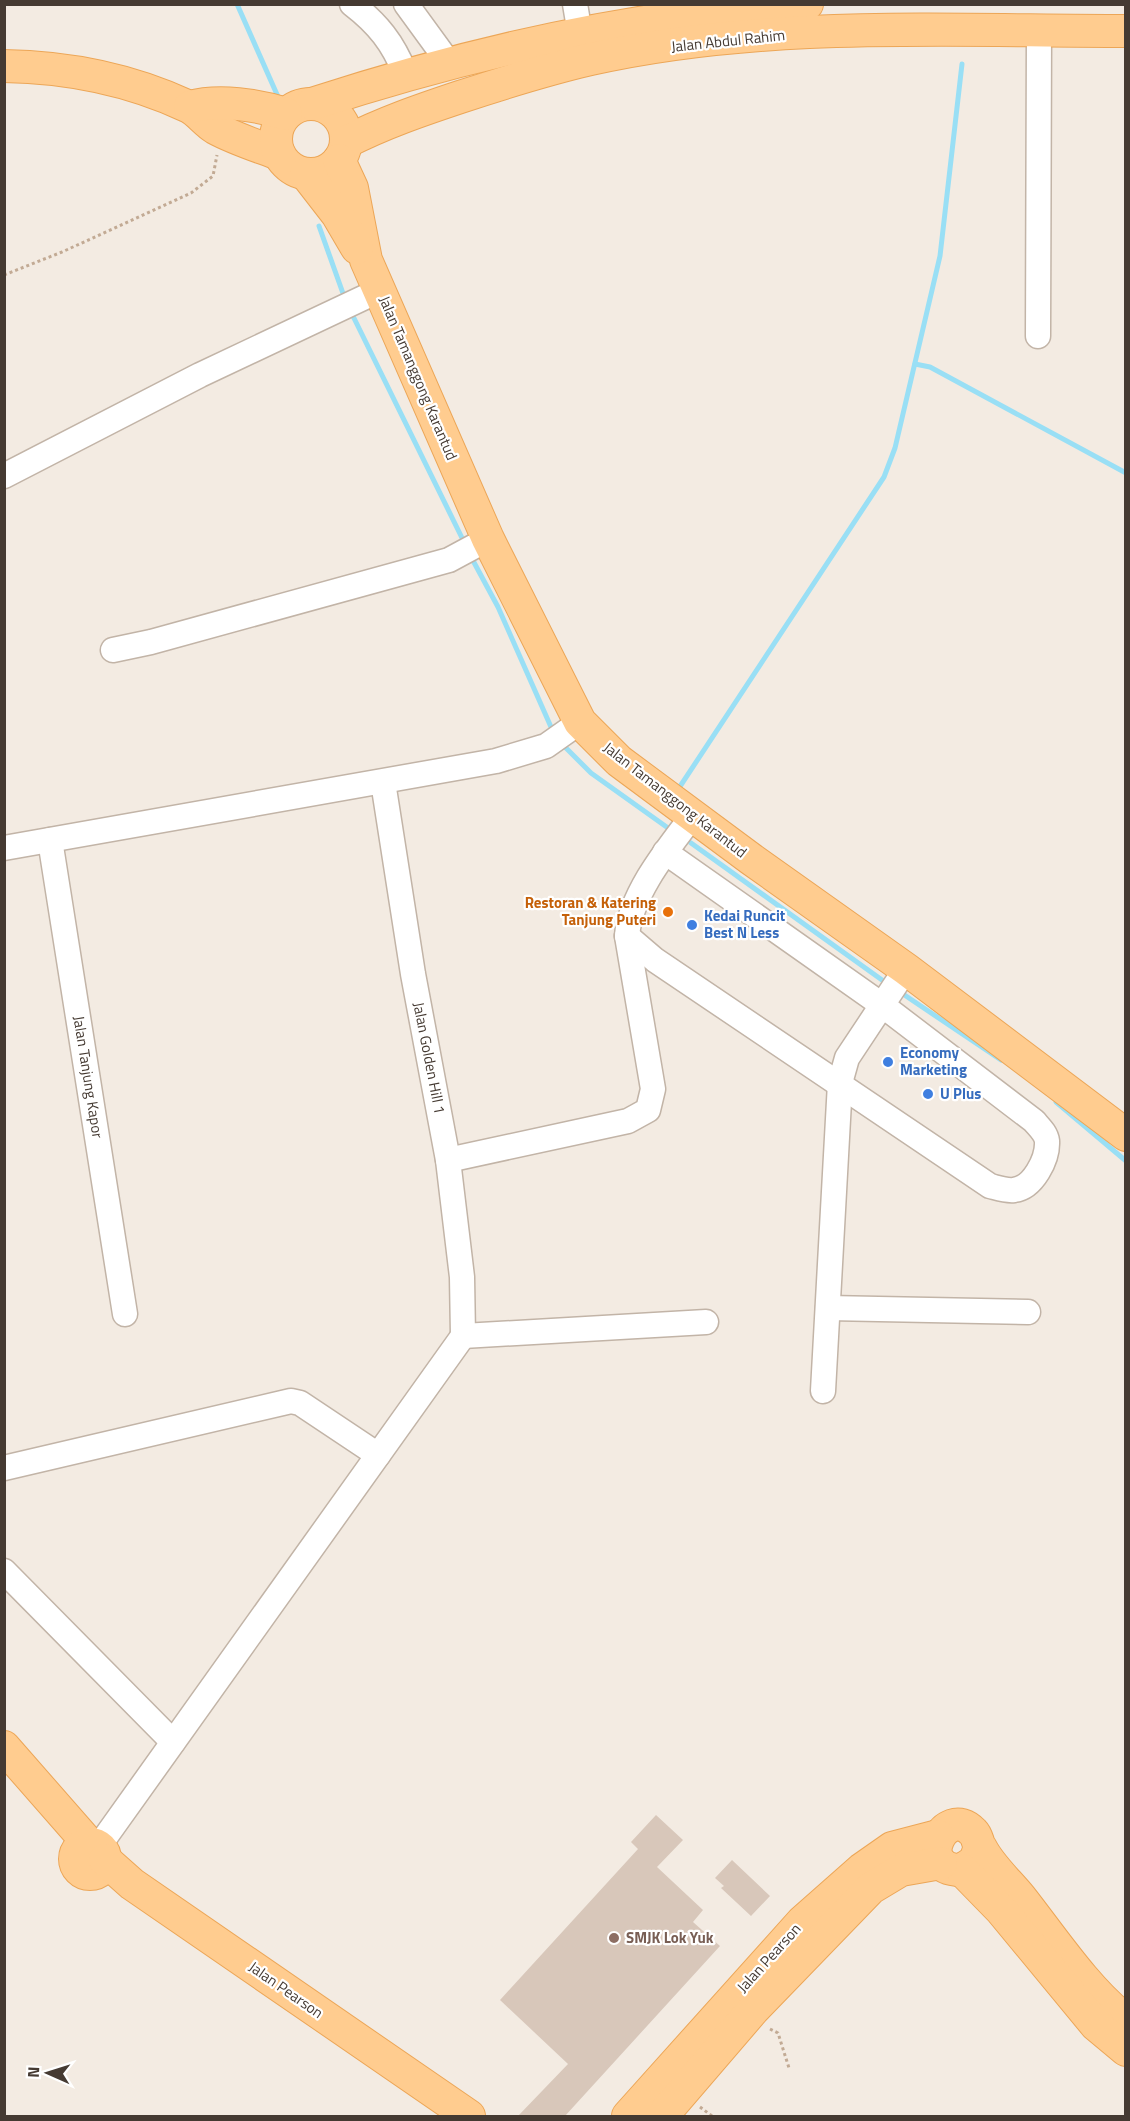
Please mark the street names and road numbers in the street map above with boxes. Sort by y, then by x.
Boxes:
street label: Jalan Abdul Rahim [670,23,786,58]
street label: Jalan Tamanggong Karantud [373,292,464,464]
street label: Jalan Tamanggong Karantud [599,736,752,863]
street label: Jalan Golden Hill 1 [407,1000,452,1116]
street label: Jalan Tanjung Kapor [67,1014,110,1140]
street label: Jalan Pearson [731,1918,806,1997]
street label: Jalan Pearson [244,1955,328,2024]

